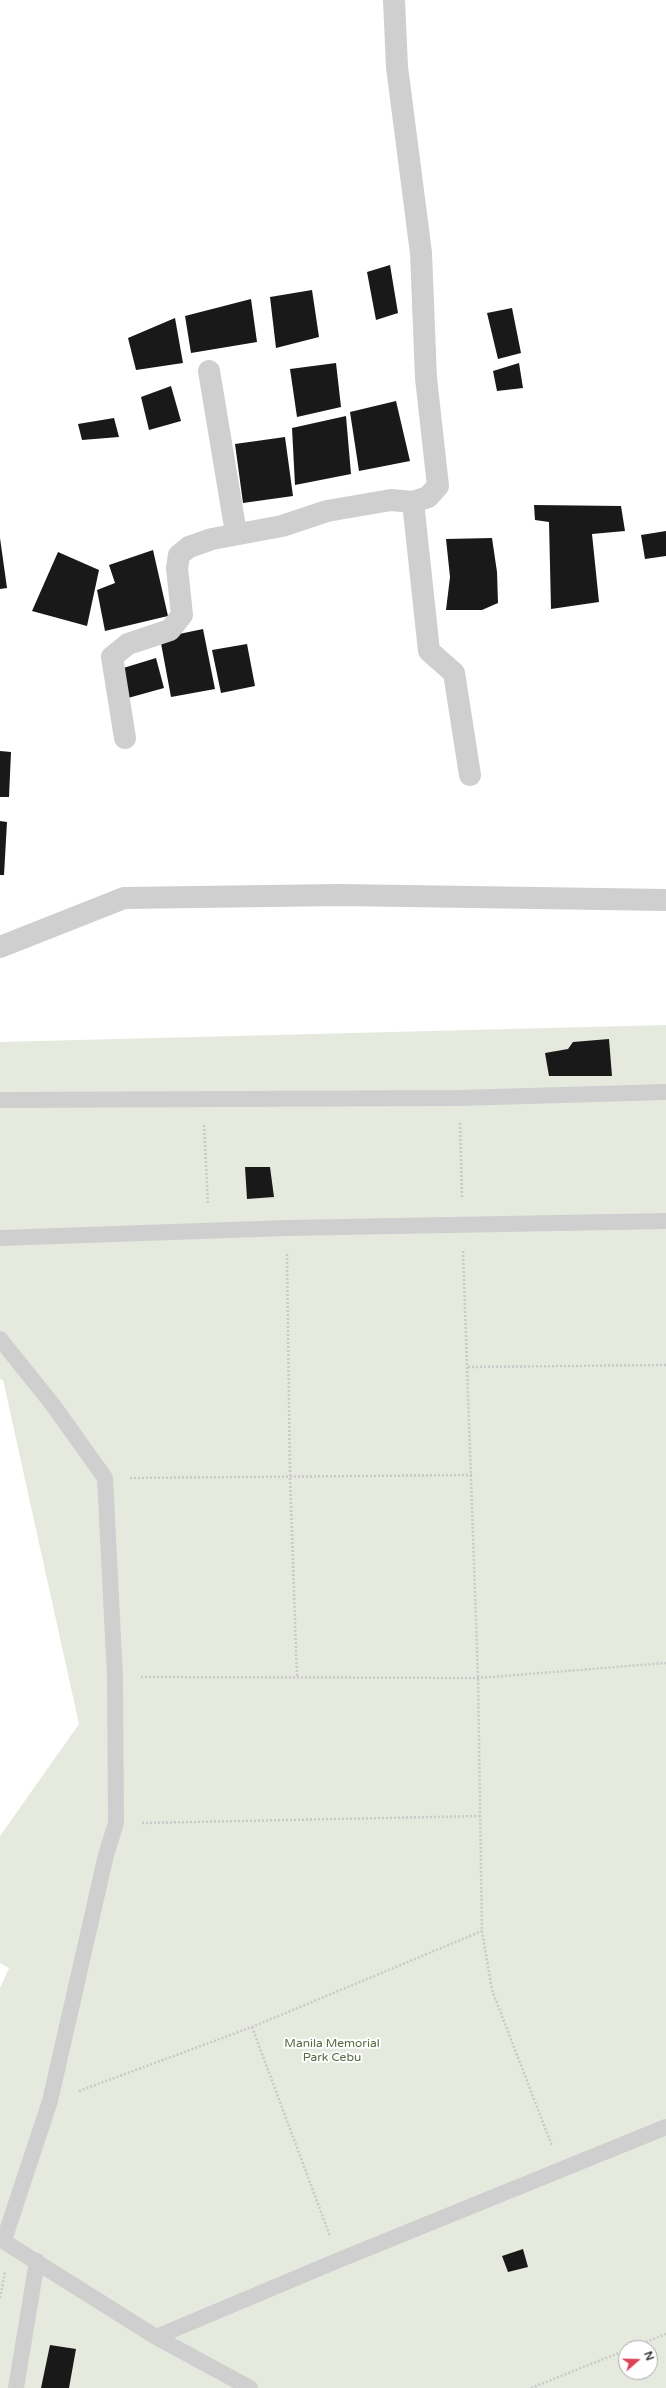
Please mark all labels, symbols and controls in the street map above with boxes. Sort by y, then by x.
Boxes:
park label: Manila Memorial Park Cebu [284,2037,380,2065]
north arrow [618,2340,658,2380]
text: N [641,2350,656,2362]

